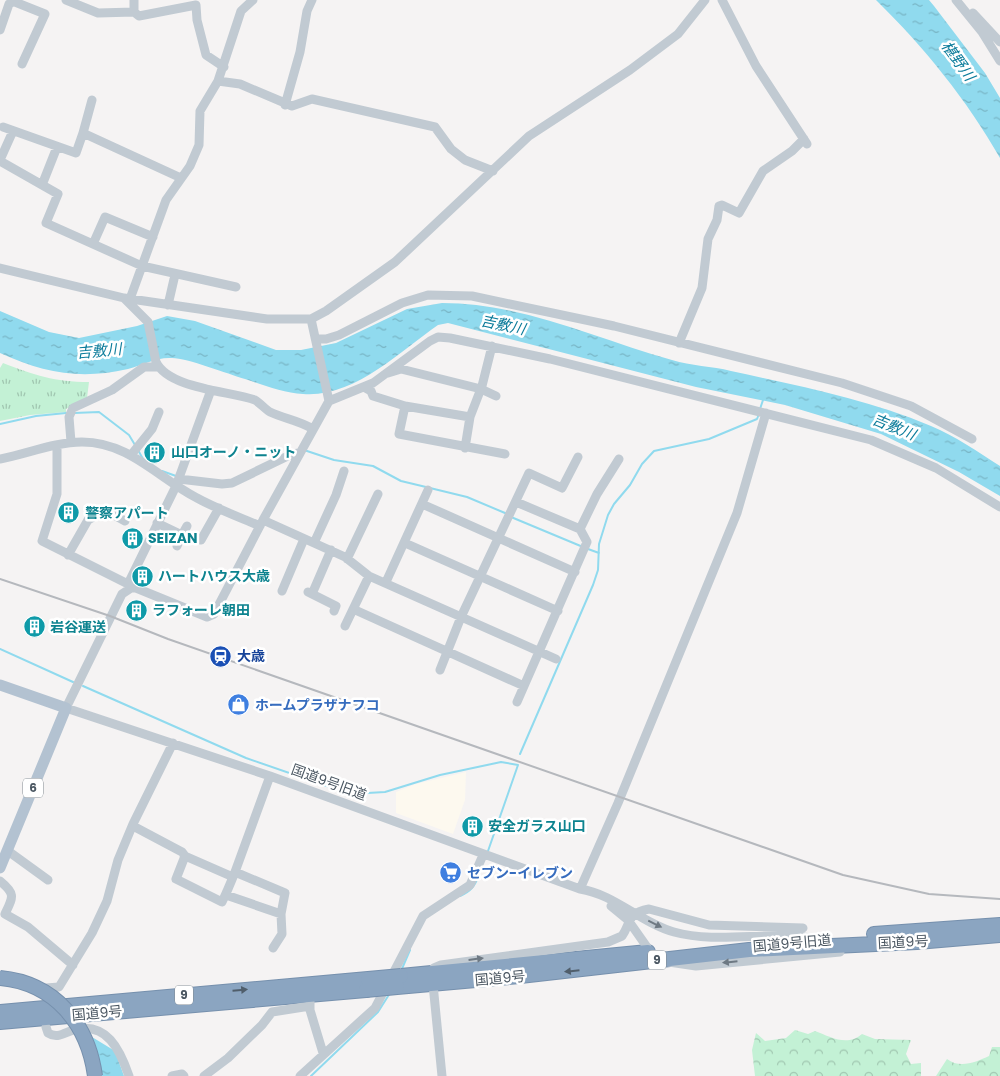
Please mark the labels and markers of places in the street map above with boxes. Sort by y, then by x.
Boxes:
building icon: 山口オーノ・ニット [143,440,167,464]
place label: 山口オーノ・ニット [171,442,296,462]
building icon: 警察アパート [57,501,81,525]
place label: 警察アパート [85,503,169,523]
building icon: SEIZAN [120,526,144,550]
place label: SEIZAN [148,528,198,548]
building icon: ハートハウス大歳 [130,564,154,588]
place label: ハートハウス大歳 [158,566,270,586]
building icon: ラフォーレ朝田 [124,598,148,622]
place label: ラフォーレ朝田 [152,600,250,620]
building icon: 岩谷運送 [22,615,46,639]
place label: 岩谷運送 [50,617,106,637]
station icon: 大歳 [209,644,233,668]
place label: 大歳 [237,646,265,666]
shop icon: ホームプラザナフコ [227,693,251,717]
place label: ホームプラザナフコ [255,695,380,715]
building icon: 安全ガラス山口 [460,814,484,838]
place label: 安全ガラス山口 [488,816,586,836]
supermarket icon: セブン-イレブン [439,861,463,885]
place label: セブン-イレブン [467,863,573,883]

